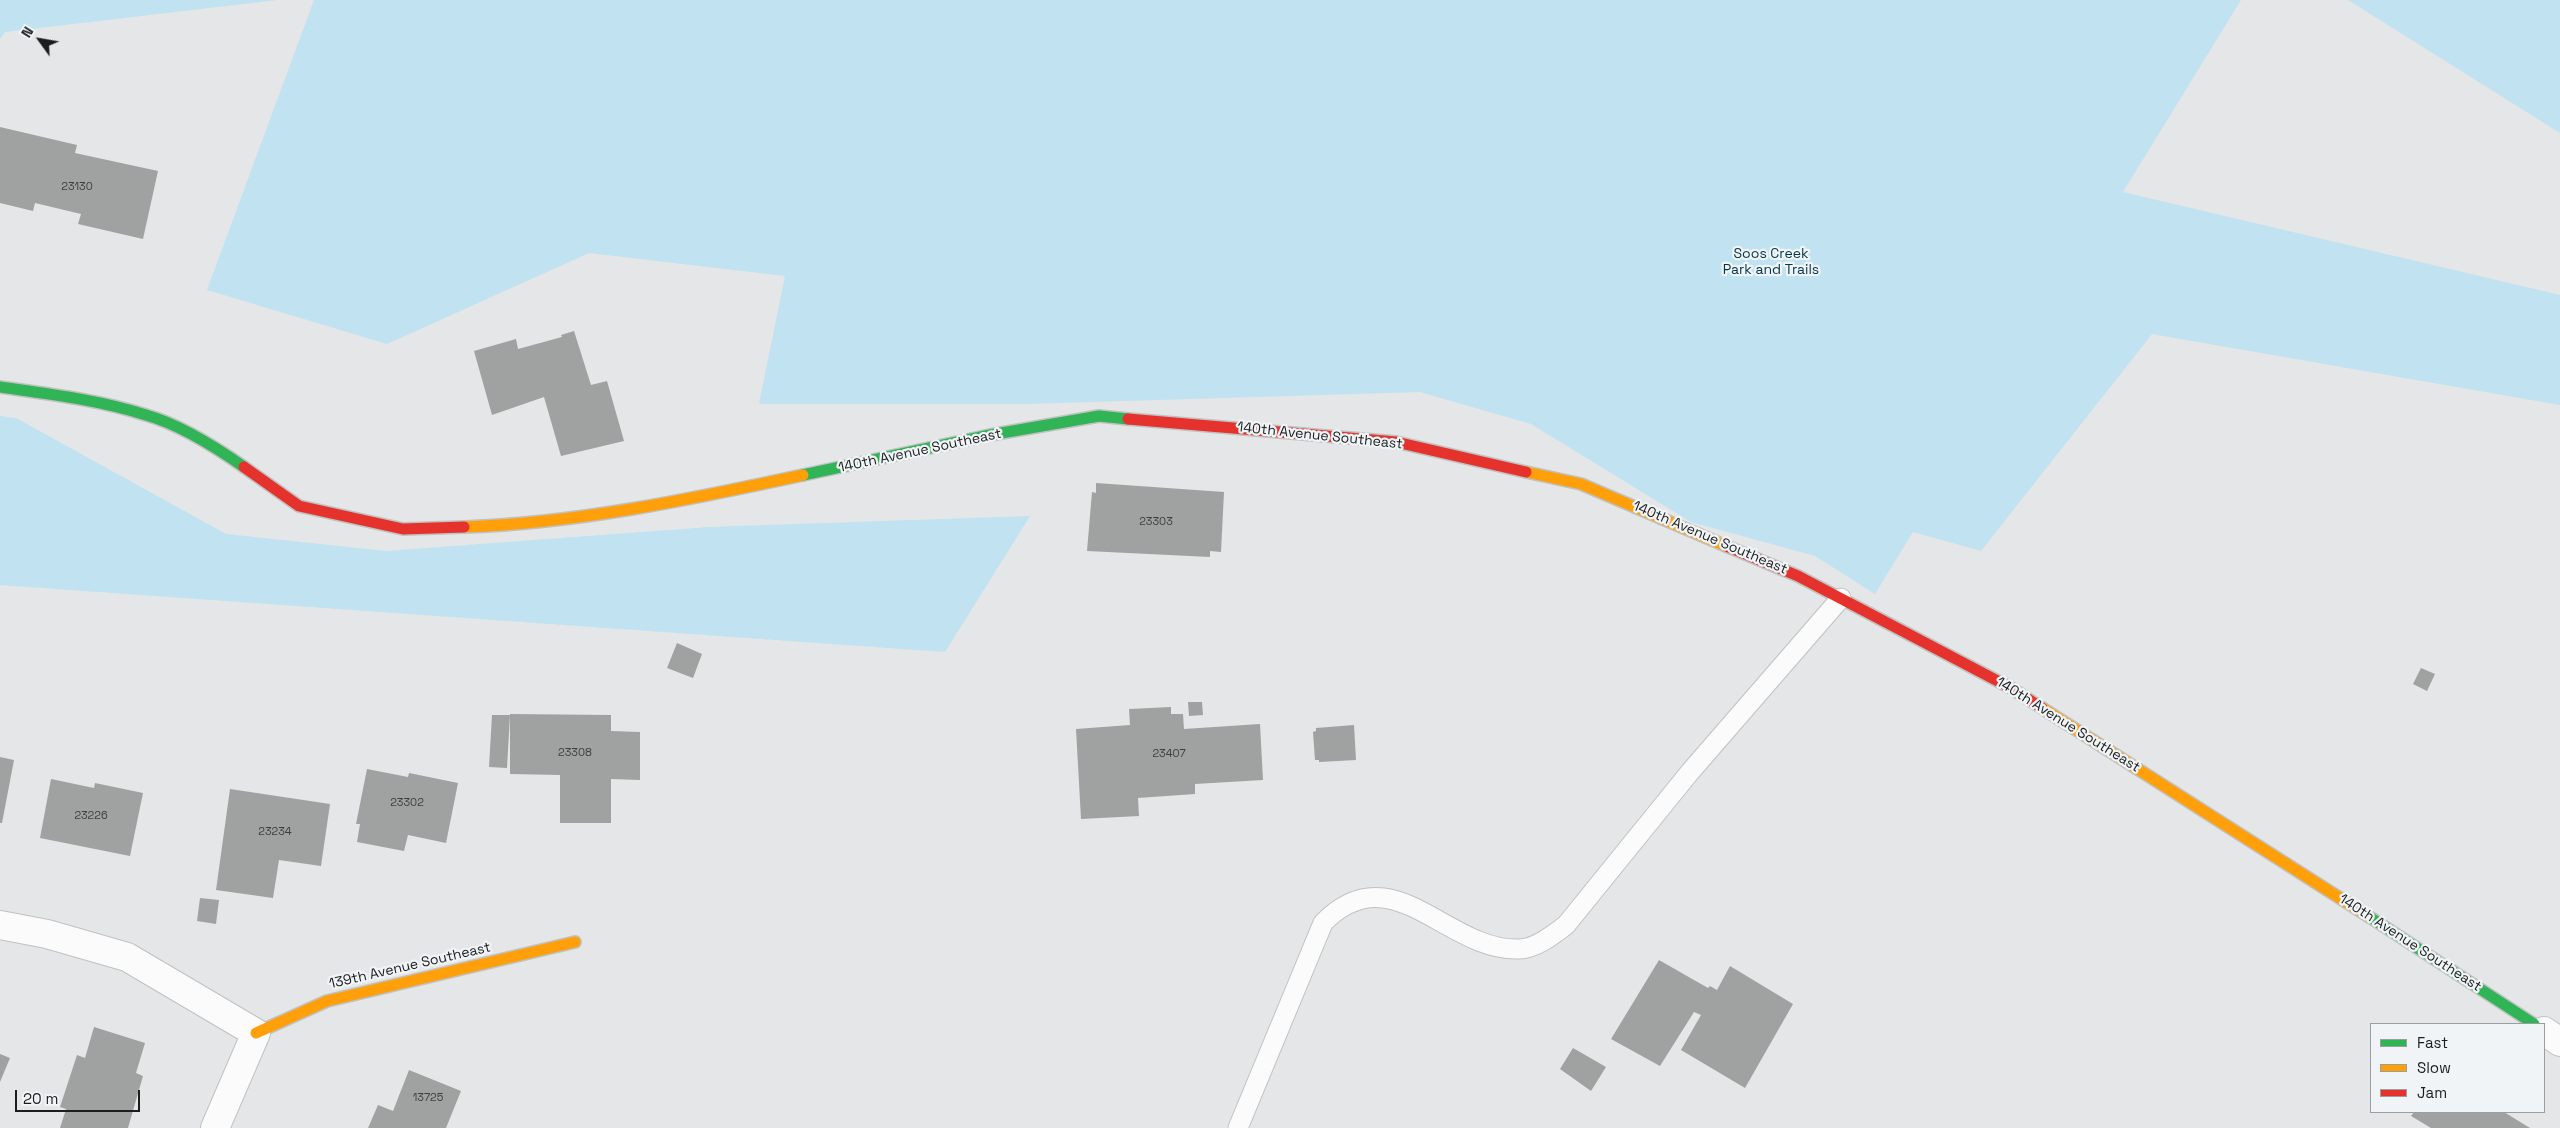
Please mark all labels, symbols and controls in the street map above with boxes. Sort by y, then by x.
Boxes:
north arrow [15,15,65,65]
text: N [17,23,37,41]
house number: 23130 [61,180,93,194]
park label: Soos Creek Park and Trails [1723,246,1819,278]
street label: 140th Avenue Southeast [1237,419,1403,453]
street label: 140th Avenue Southeast [837,426,1003,476]
street label: 140th Avenue Southeast [1630,498,1790,578]
house number: 23303 [1139,515,1173,529]
street label: 140th Avenue Southeast [1993,674,2143,776]
house number: 23308 [558,746,592,760]
house number: 23407 [1152,747,1186,761]
house number: 23302 [390,796,424,810]
house number: 23226 [74,809,108,823]
house number: 23234 [258,825,292,839]
street label: 140th Avenue Southeast [2336,891,2484,995]
street label: 139th Avenue Southeast [328,939,492,993]
legend [2370,1023,2545,1113]
text: Fast [2417,1033,2448,1052]
text: Slow [2417,1058,2451,1077]
scale bar [18,1080,142,1112]
text: Jam [2417,1083,2447,1102]
text: 20 m [23,1089,58,1108]
house number: 13725 [413,1091,443,1105]

